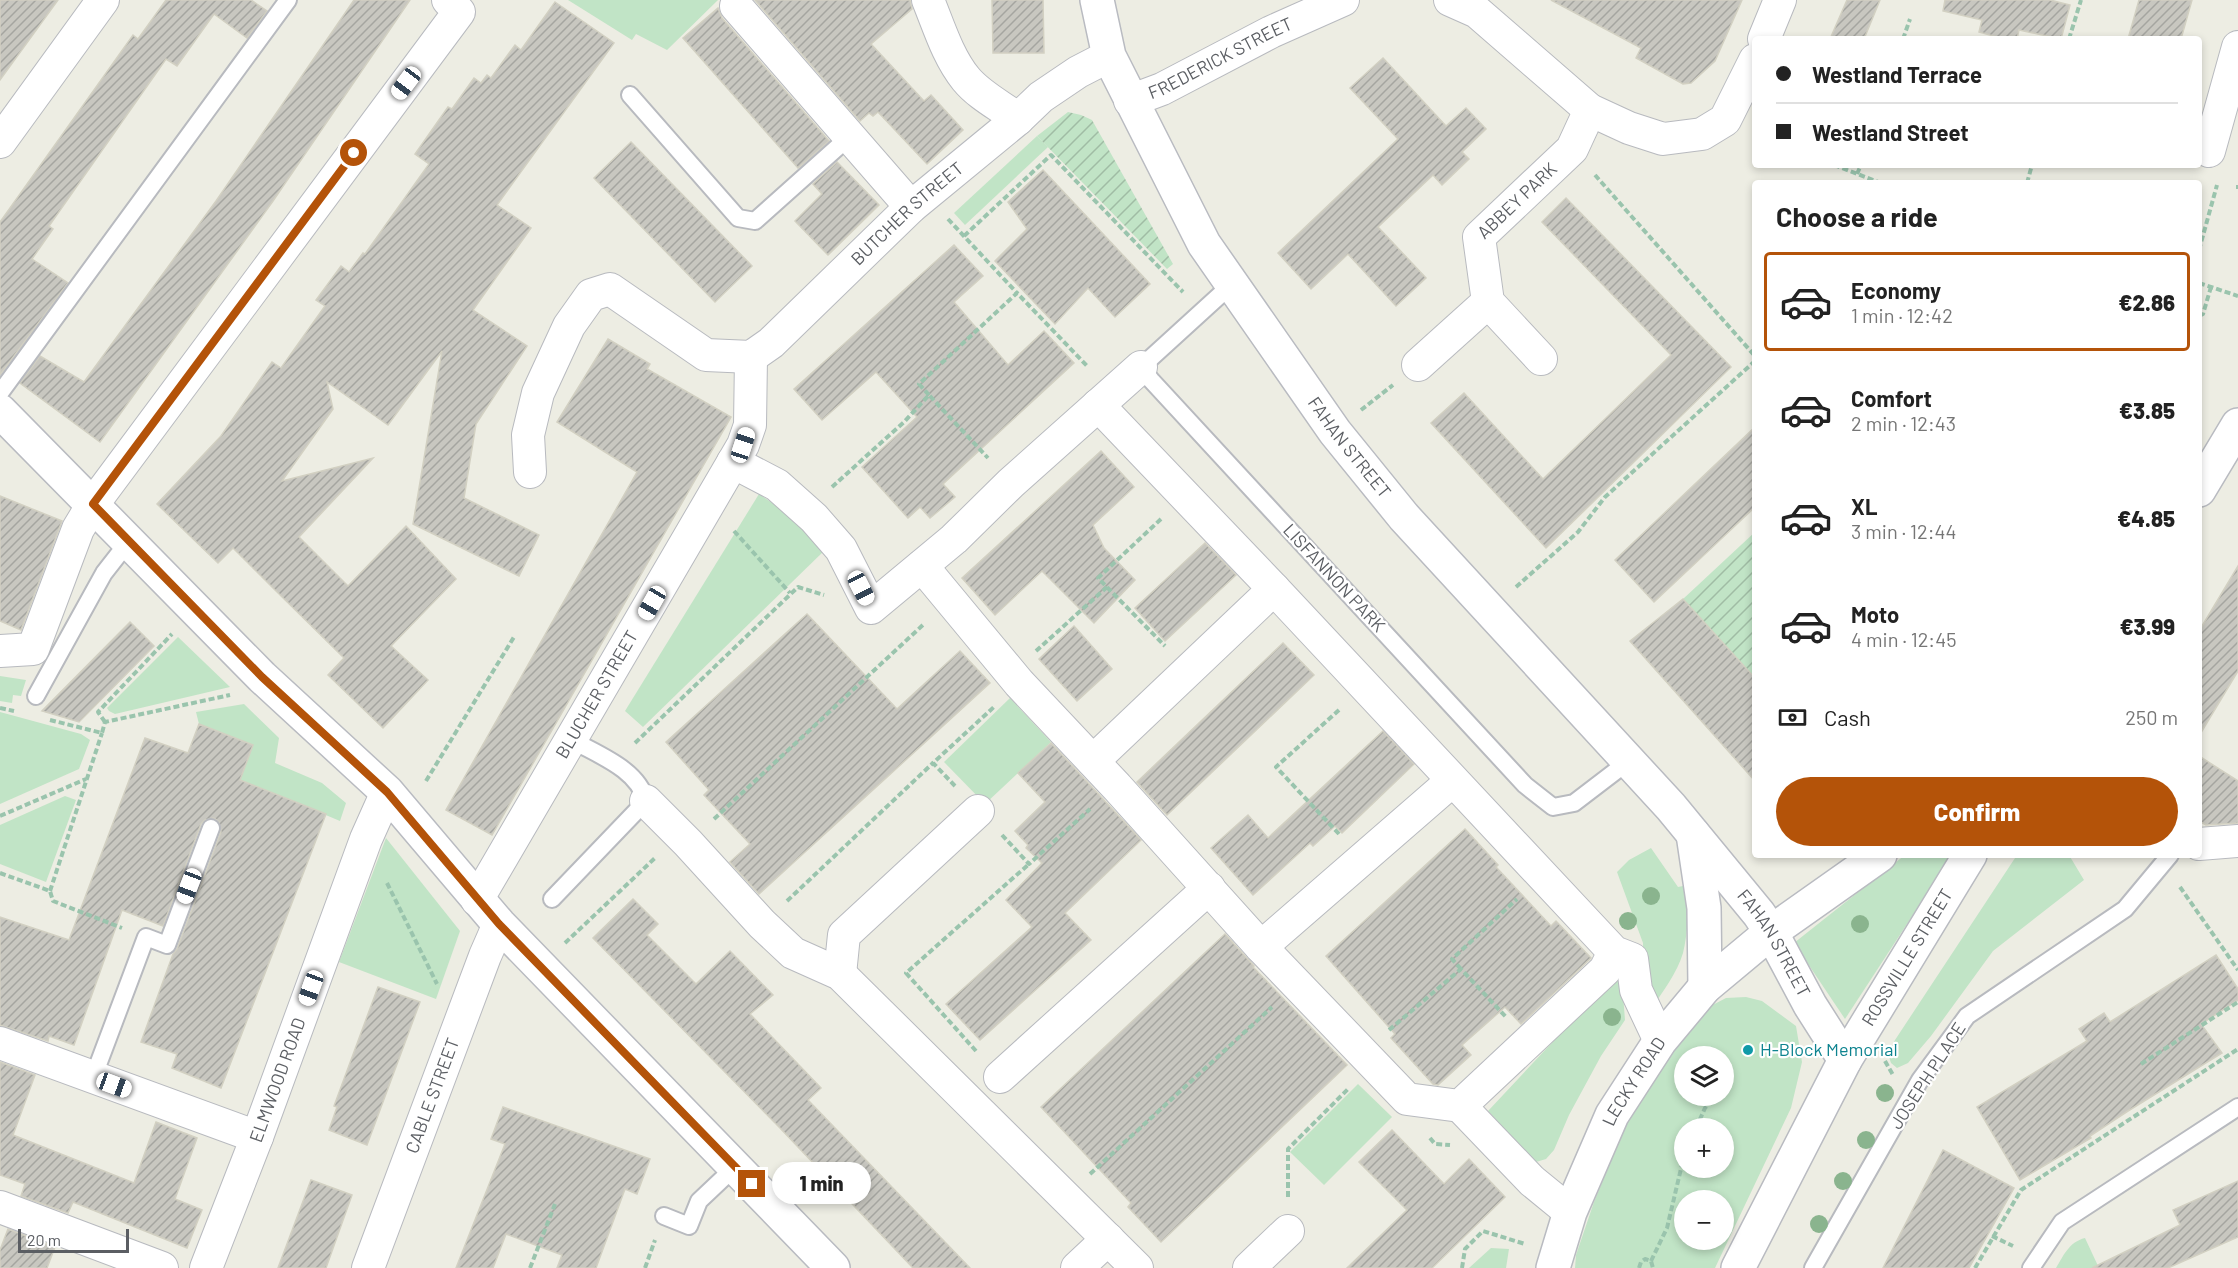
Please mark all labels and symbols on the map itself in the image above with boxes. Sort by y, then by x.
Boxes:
street label: FREDERICK STREET [1145,12,1295,103]
car [388,63,424,103]
route start [340,139,367,166]
street label: BUTCHER STREET [846,157,967,269]
street label: ABBEY PARK [1472,157,1561,243]
street label: FAHAN STREET [1304,392,1396,502]
car [729,425,757,465]
street label: LISFANNON PARK [1279,519,1390,636]
car [845,568,877,608]
car [635,583,669,623]
street label: BLUCHER STREET [550,626,642,762]
car [174,866,204,906]
street label: FAHAN STREET [1733,884,1816,1000]
street label: ROSSVILLE STREET [1856,884,1957,1030]
car [296,968,326,1008]
street label: ELMWOOD ROAD [244,1015,310,1145]
street label: JOSEPH PLACE [1884,1018,1970,1133]
street label: LECKY ROAD [1597,1033,1670,1129]
street label: CABLE STREET [400,1035,463,1156]
place label: H-Block Memorial [1760,1038,1898,1060]
marker: H-Block Memorial [1741,1043,1755,1057]
car [94,1070,134,1100]
callout: 1 min [773,1163,872,1205]
route end [738,1170,765,1197]
scale bar [18,1226,129,1254]

